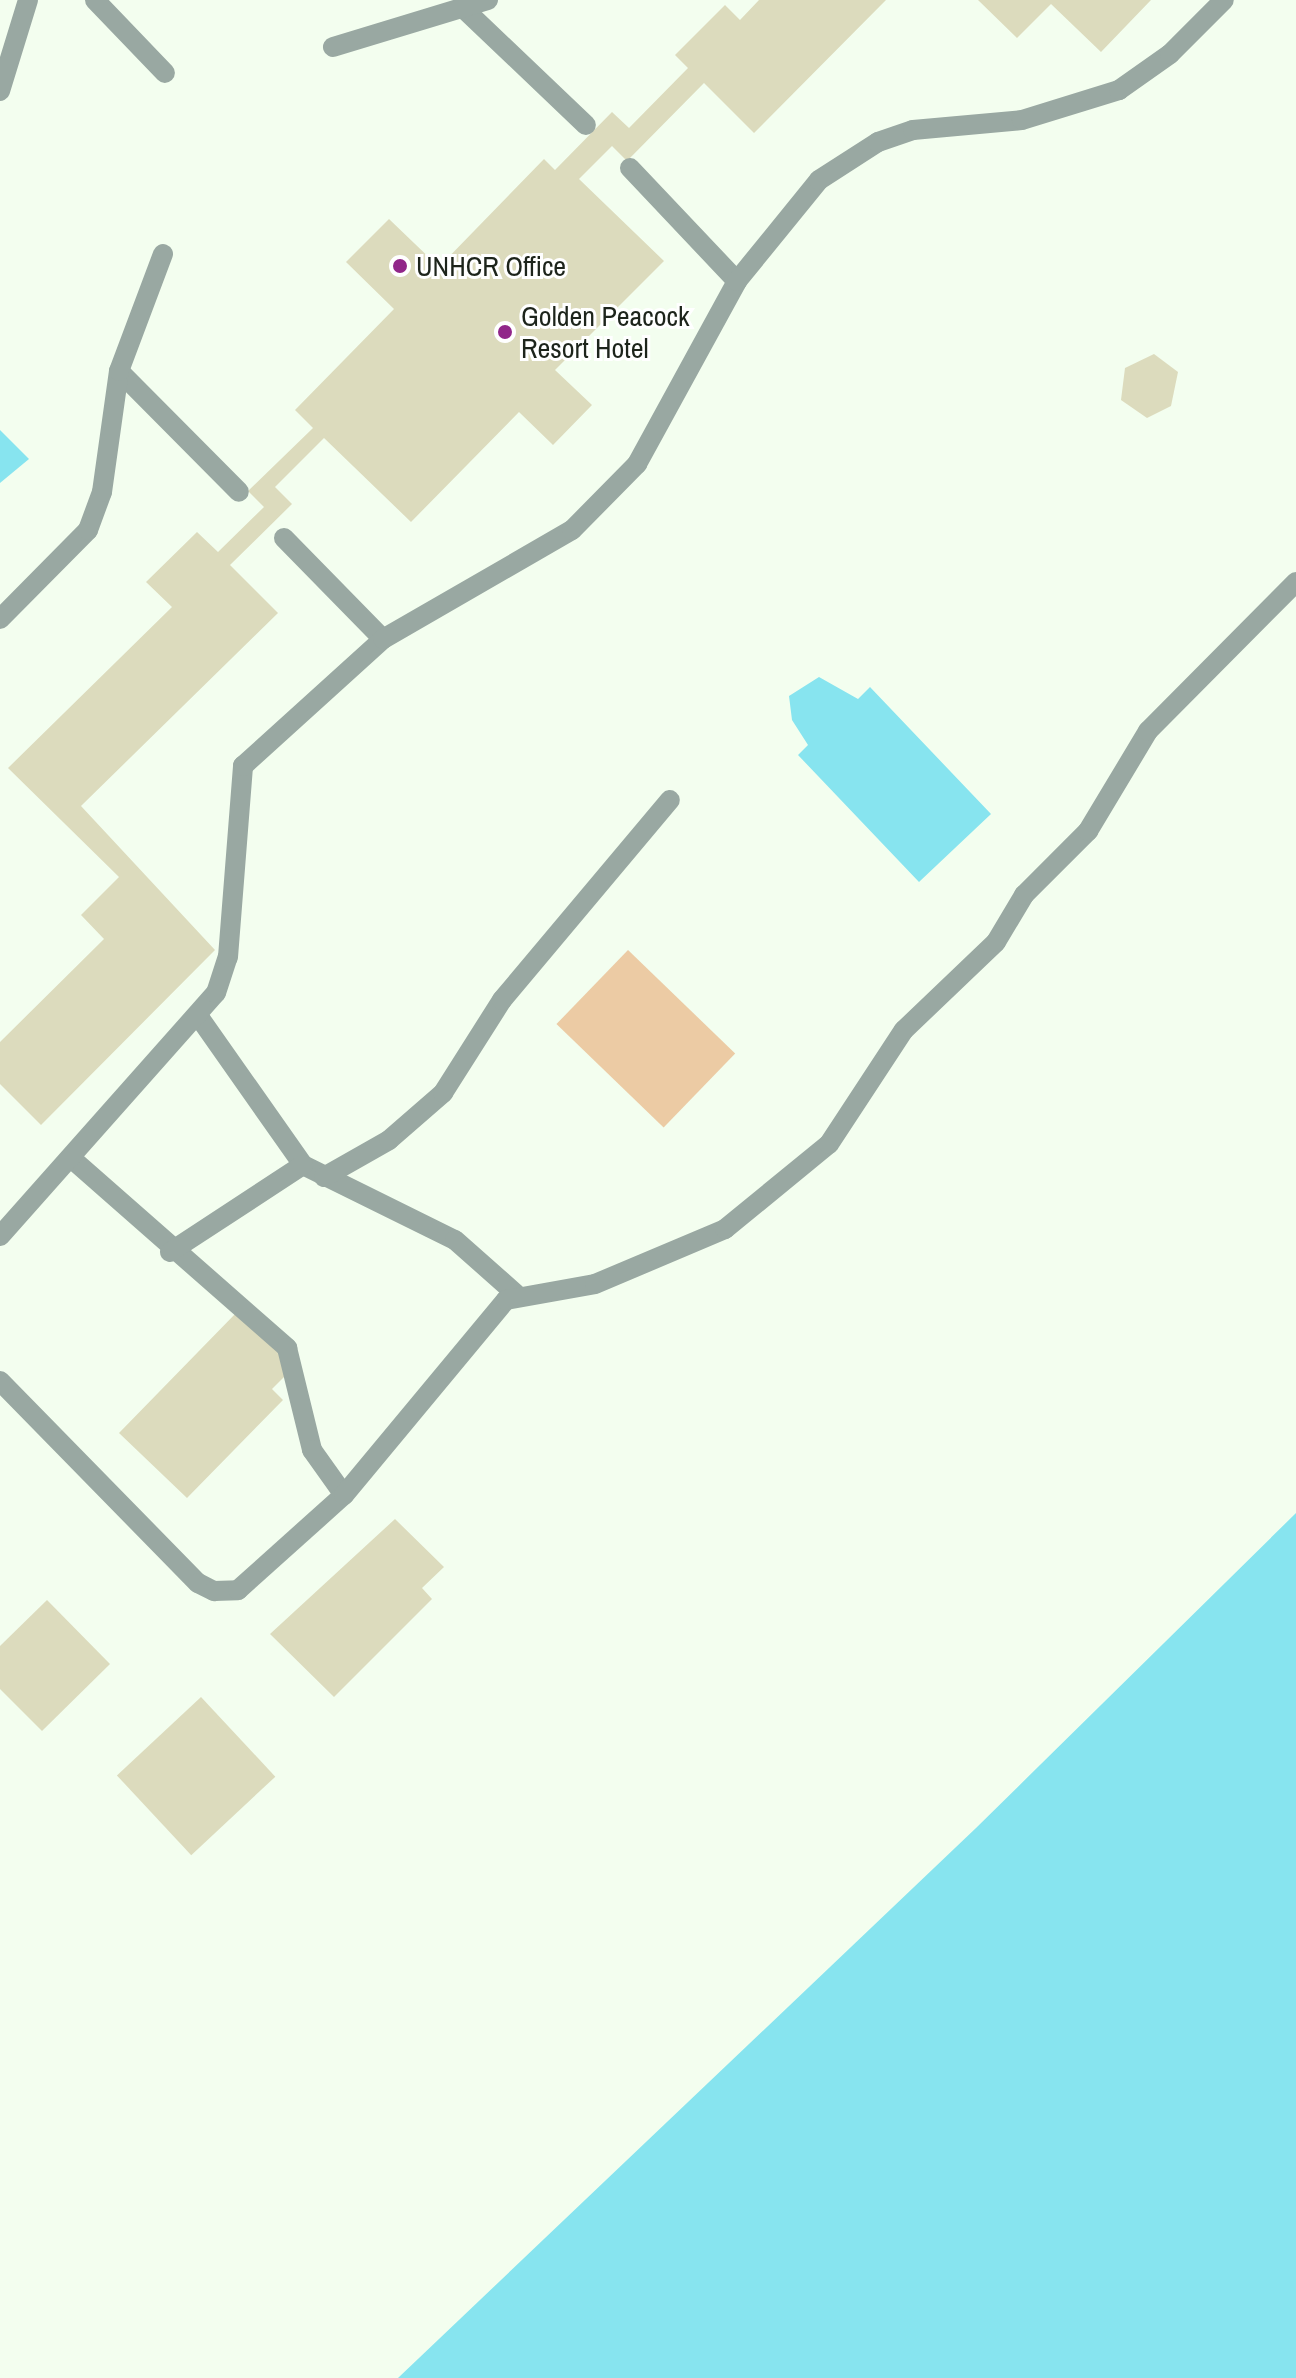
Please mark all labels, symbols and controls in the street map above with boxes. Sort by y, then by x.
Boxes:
place label: UNHCR Office [416,249,566,283]
marker: UNHCR Office [391,257,409,275]
place label: Golden Peacock Resort Hotel [521,299,689,365]
marker: Golden Peacock Resort Hotel [496,323,514,341]

